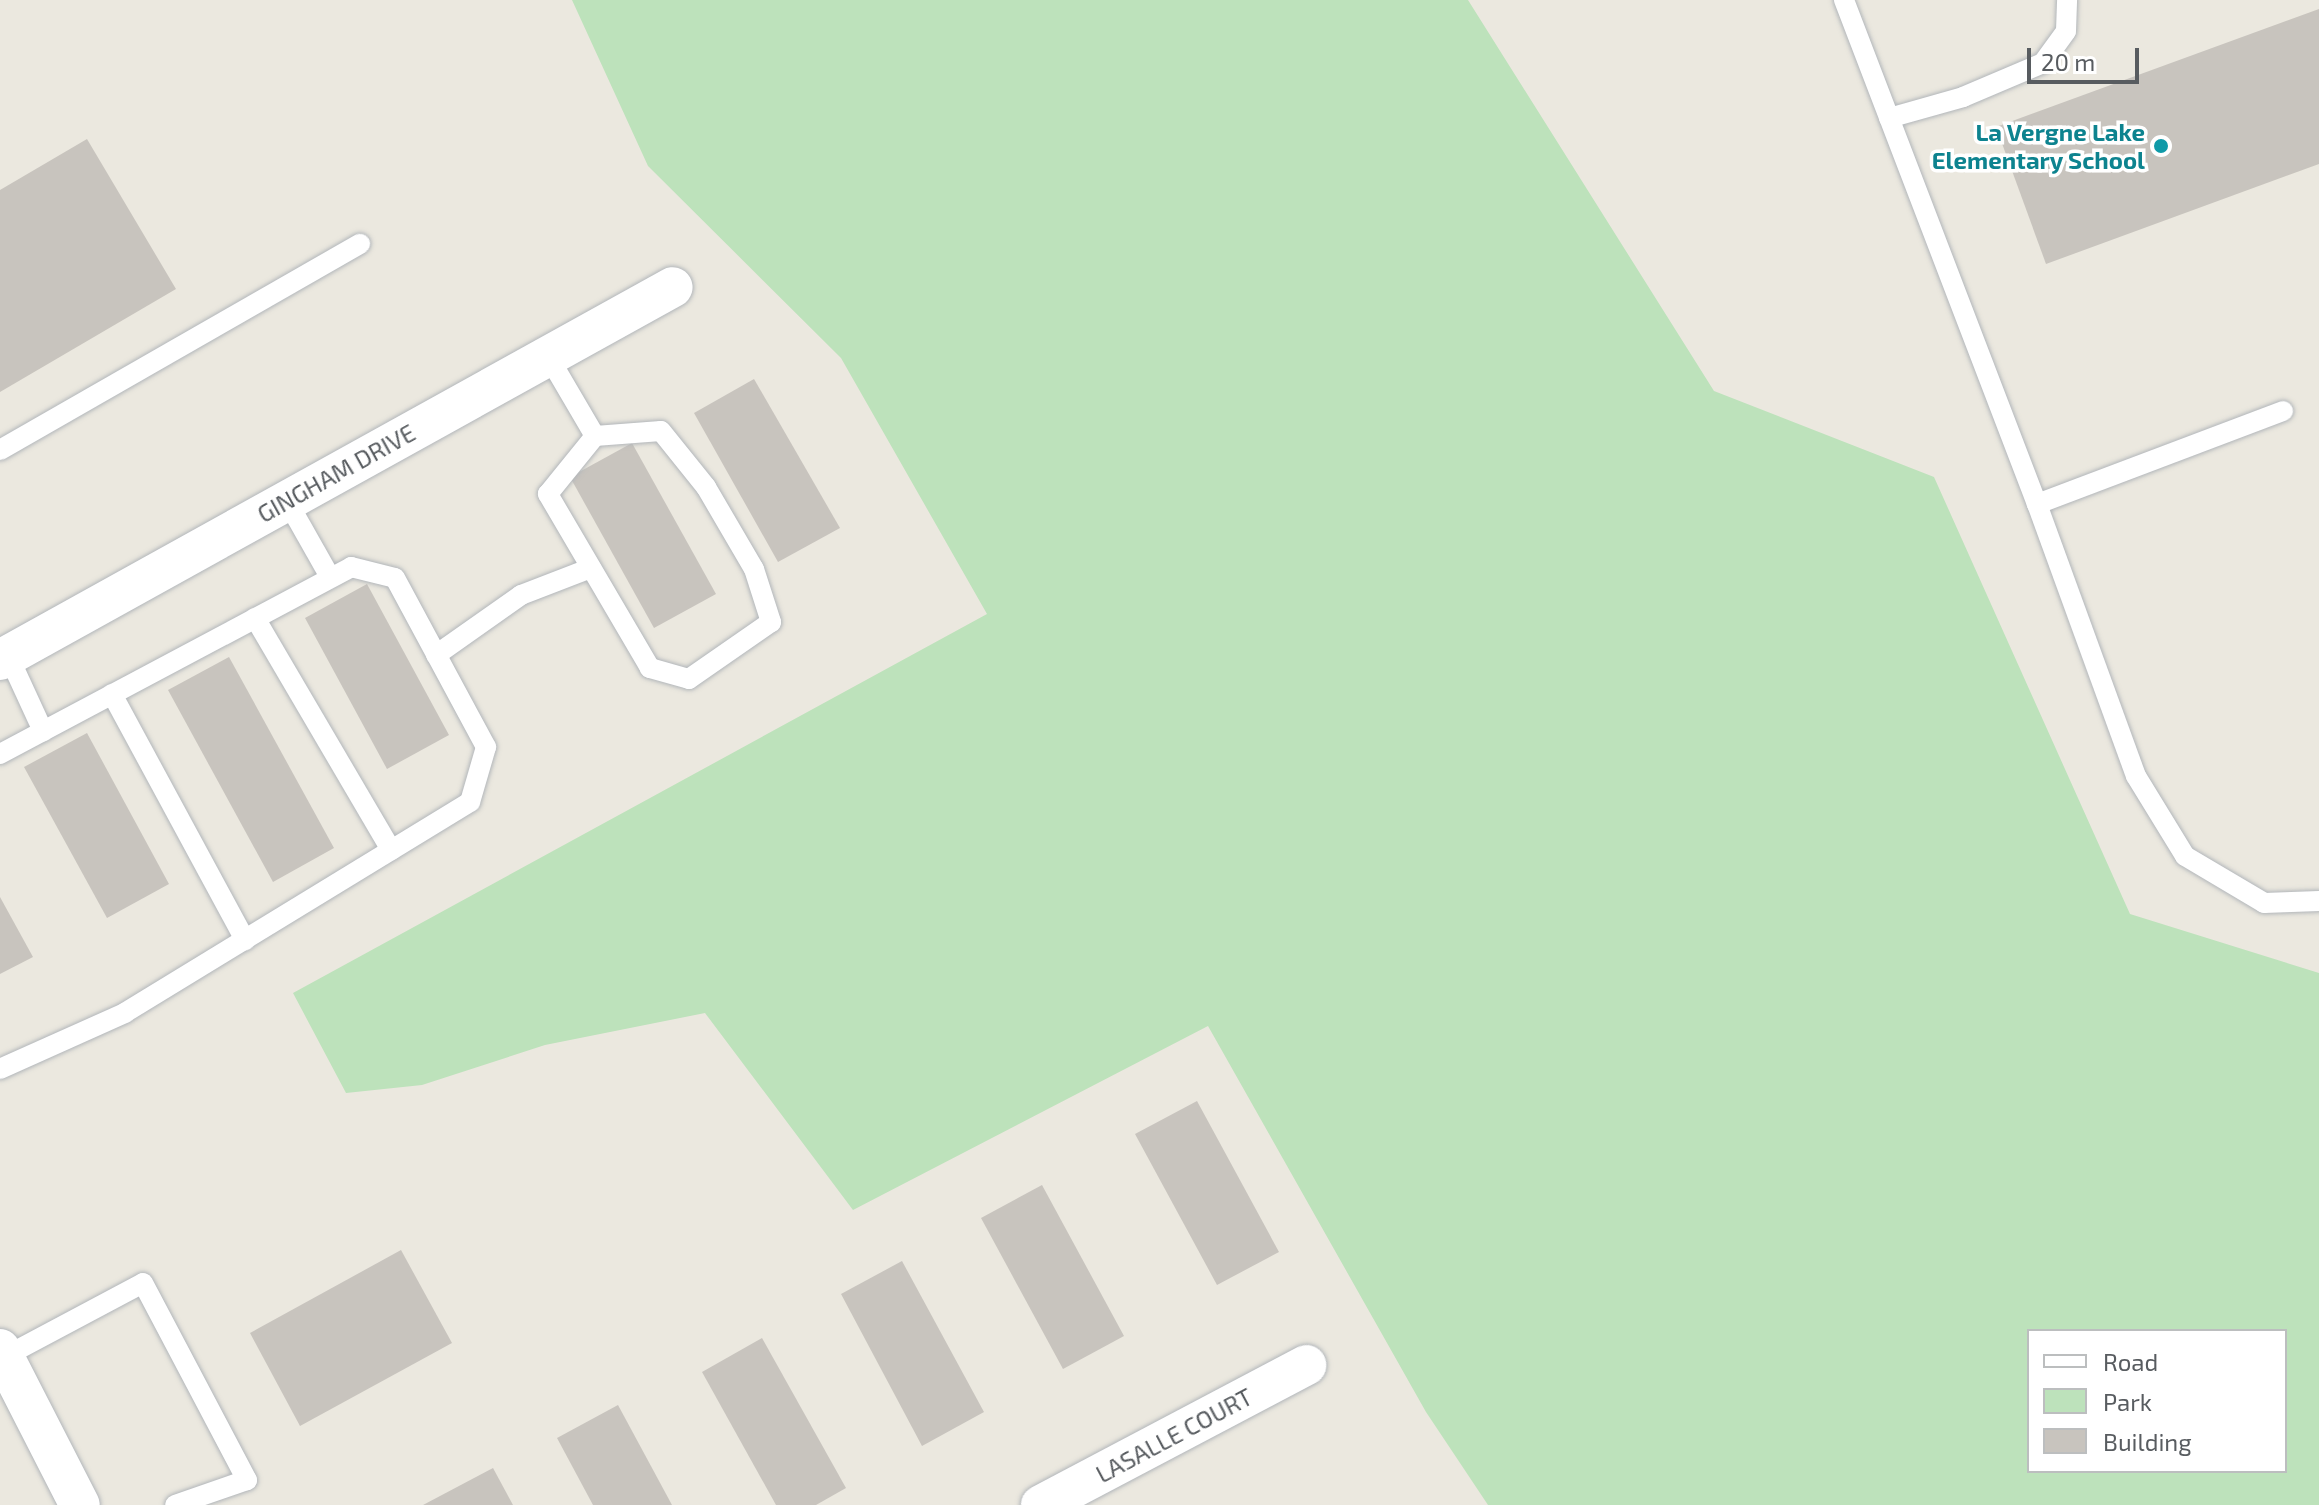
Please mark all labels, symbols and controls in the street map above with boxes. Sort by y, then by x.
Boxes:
scale bar [2031,32,2143,82]
text: 20 m [2041,47,2095,76]
place label: La Vergne Lake Elementary School [1931,118,2145,174]
marker: La Vergne Lake Elementary School [2152,137,2170,155]
street label: GINGHAM DRIVE [252,418,420,528]
legend [2027,1329,2287,1473]
text: Road [2103,1347,2158,1376]
street label: LASALLE COURT [1091,1382,1257,1488]
text: Park [2103,1387,2152,1416]
text: Building [2103,1427,2192,1456]

